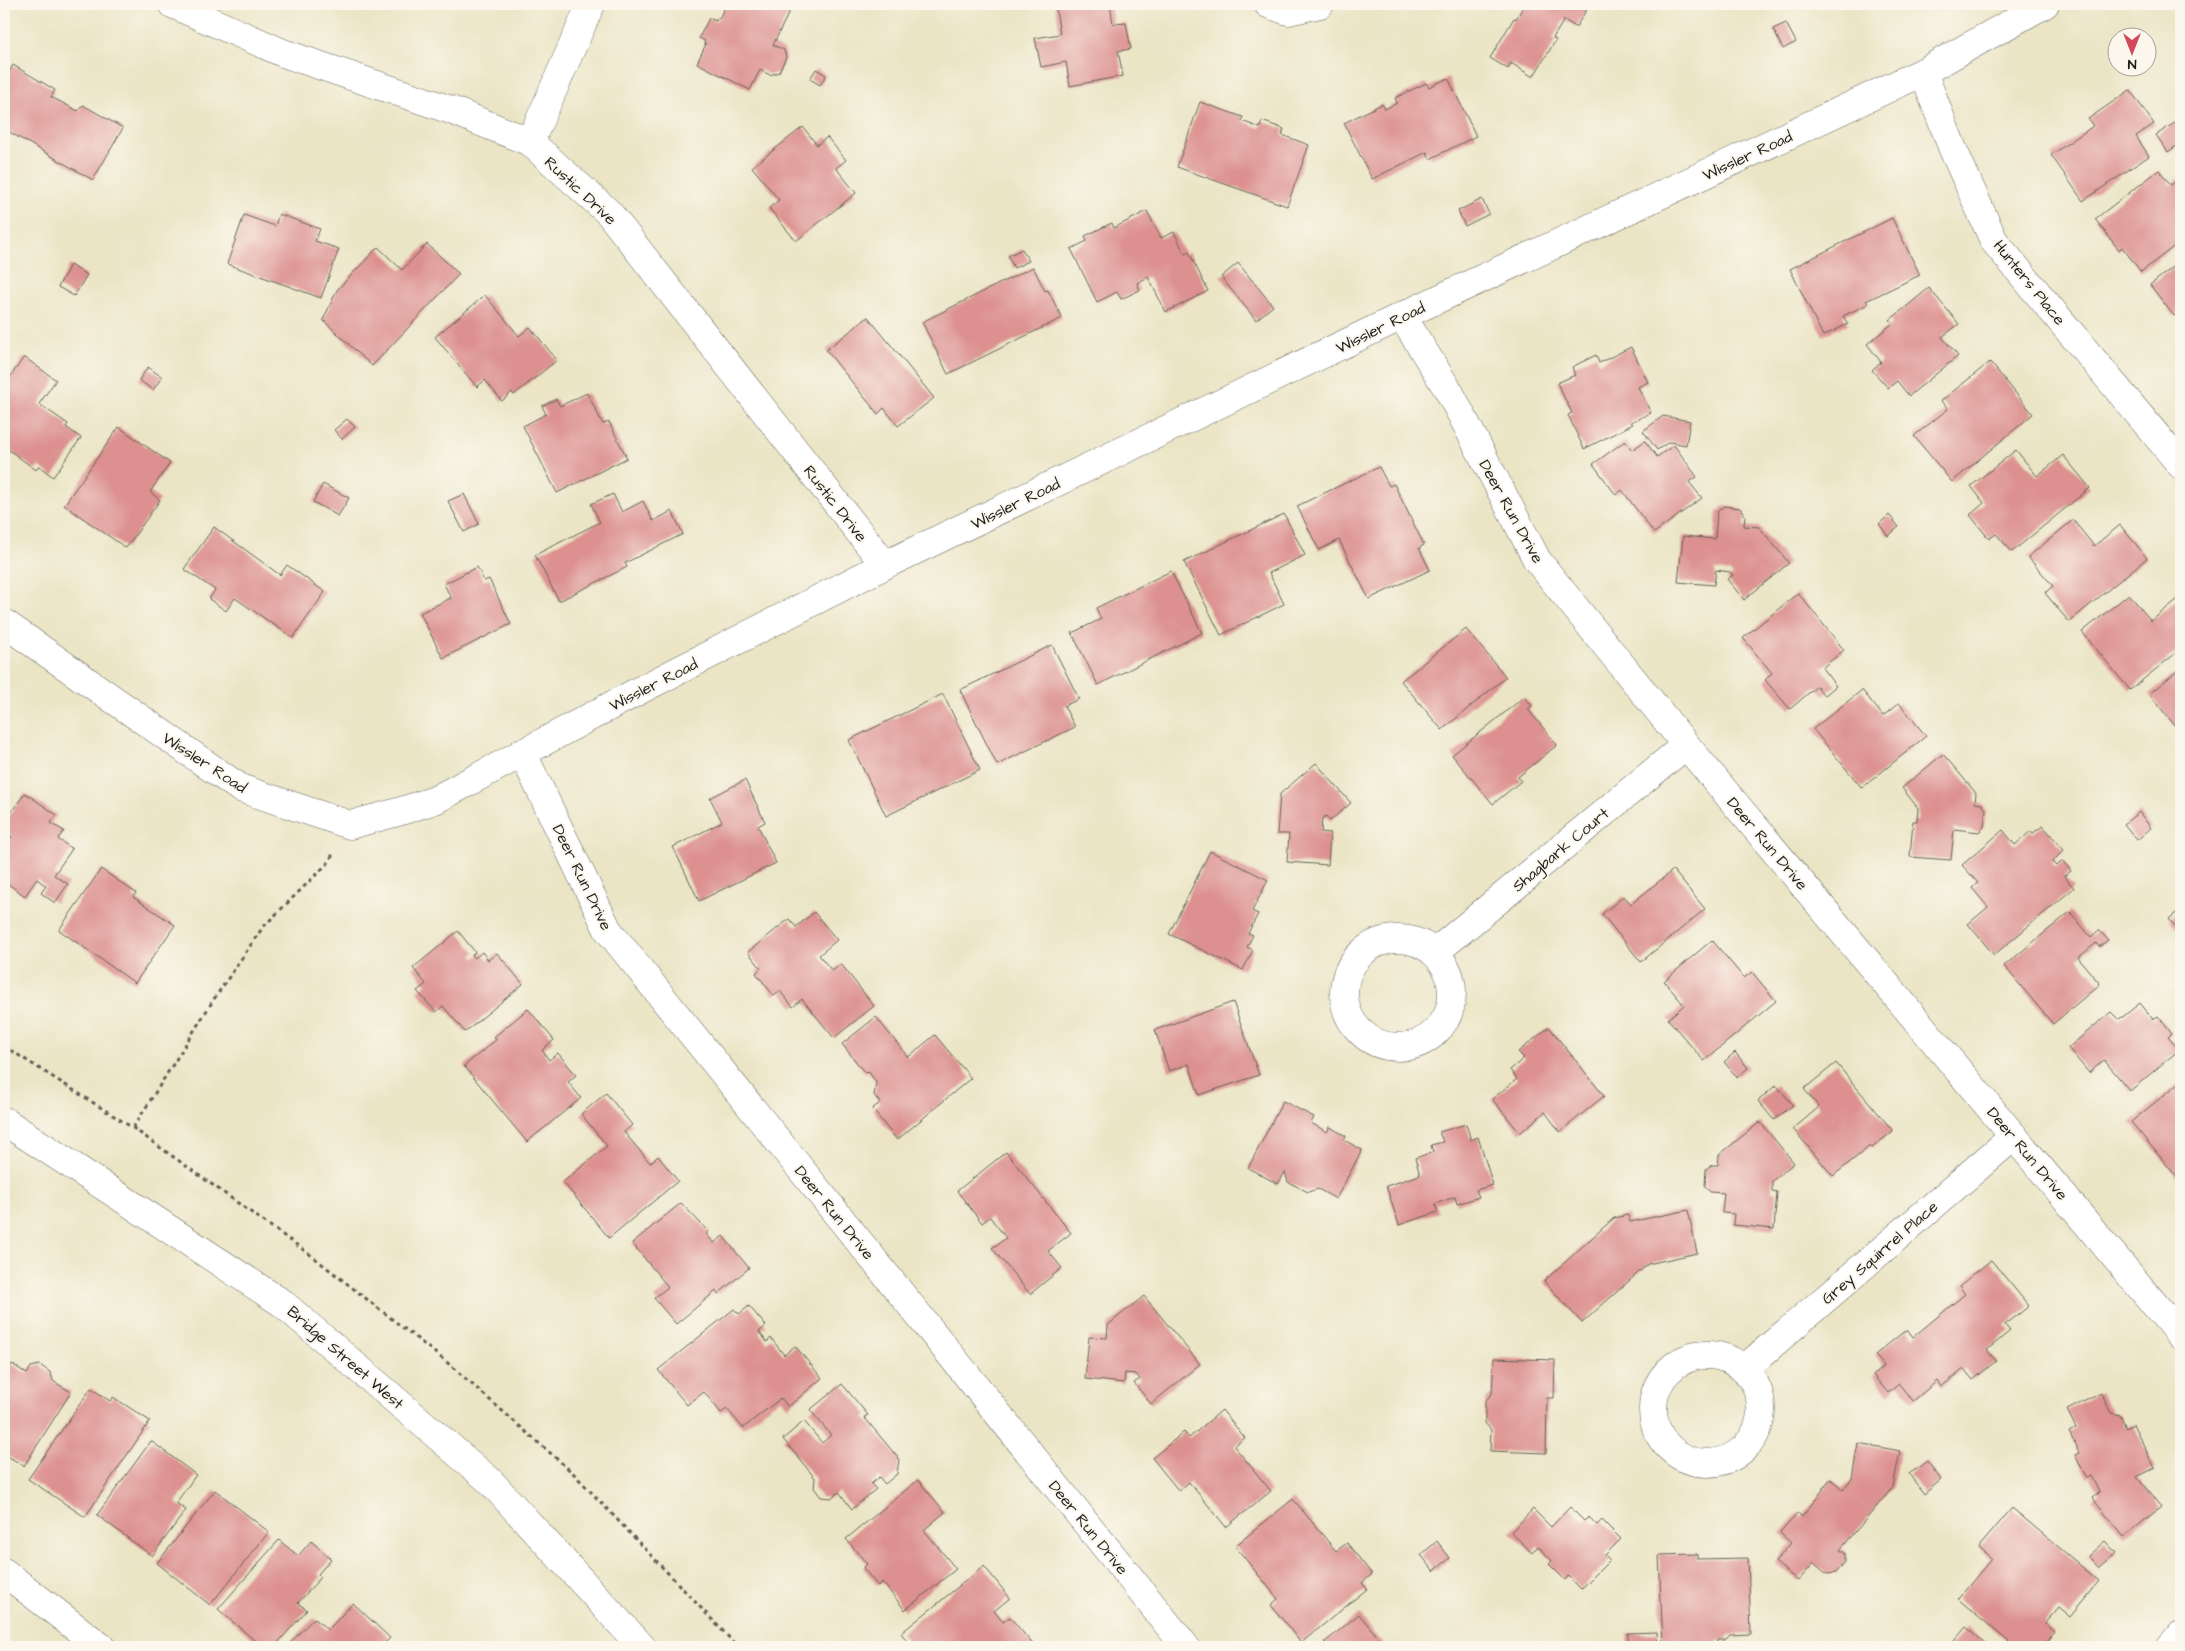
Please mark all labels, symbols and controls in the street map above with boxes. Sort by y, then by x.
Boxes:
north arrow [2108,28,2158,78]
text: N [2127,54,2136,74]
street label: Wissler Road [1699,126,1796,186]
street label: Rustic Drive [539,151,622,230]
street label: Hunters Place [1988,235,2071,330]
street label: Wissler Road [1332,297,1429,359]
street label: Deer Run Drive [1474,456,1549,568]
street label: Rustic Drive [798,461,872,547]
street label: Wissler Road [967,473,1064,535]
street label: Wissler Road [605,653,702,717]
street label: Wissler Road [158,727,251,798]
street label: Deer Run Drive [1722,792,1813,895]
street label: Shagbark Court [1507,802,1615,898]
street label: Deer Run Drive [547,821,617,934]
street label: Deer Run Drive [1982,1102,2073,1205]
street label: Deer Run Drive [789,1161,879,1265]
street label: Grey Squirrel Place [1817,1196,1944,1310]
street label: Bridge Street West [282,1301,409,1416]
street label: Deer Run Drive [1043,1476,1133,1580]

